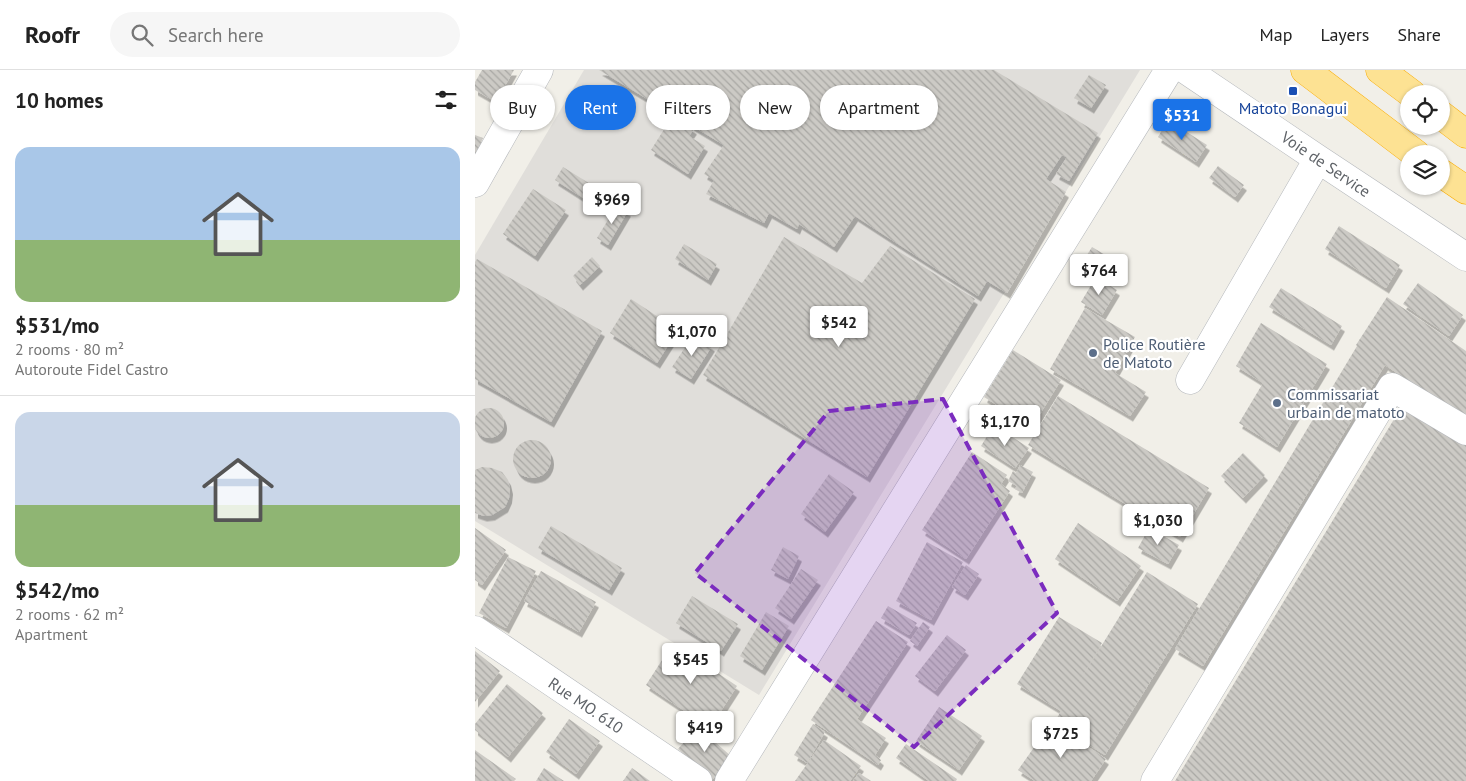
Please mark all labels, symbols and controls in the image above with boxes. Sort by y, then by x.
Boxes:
search box [110,12,460,57]
text: Roofr [25,19,80,50]
icon: search [128,21,156,49]
text: Search here [168,23,264,47]
text: Map [1260,23,1292,46]
text: Layers [1320,23,1369,46]
text: Share [1397,23,1441,46]
chip: Buy [490,85,555,130]
chip: Rent [565,85,636,130]
chip: Filters [646,85,730,130]
chip: New [740,85,810,130]
chip: Apartment [820,85,938,130]
marker: Matoto Bonagui [1287,85,1299,97]
map controls [1400,85,1450,195]
button: locate [1400,85,1450,135]
icon: filters [432,86,460,114]
text: 10 homes [15,87,103,114]
pin: $531 [1152,98,1212,141]
place label: Matoto Bonagui [1239,98,1347,118]
text: $531 [1164,105,1200,125]
street label: Voie de Service [1277,126,1374,201]
button: layers [1400,145,1450,195]
icon: home [193,179,283,269]
pin: $969 [582,182,642,225]
text: $969 [594,189,630,209]
pin: $764 [1069,254,1129,296]
text: $764 [1081,260,1117,280]
pin: $542 [809,306,869,348]
text: $531/mo [15,312,99,339]
text: $542 [821,312,857,332]
pin: $1,070 [651,314,733,357]
text: $1,070 [667,321,717,341]
place label: Police Routière de Matoto [1103,334,1206,372]
text: 2 rooms · 80 m² [15,339,124,359]
marker: Police Routière de Matoto [1087,347,1099,359]
text: Autoroute Fidel Castro [15,359,168,379]
place label: Commissariat urbain de matoto [1287,384,1405,422]
marker: Commissariat urbain de matoto [1271,397,1283,409]
pin: $1,170 [964,404,1046,447]
text: $1,170 [980,411,1030,431]
icon: home [193,445,283,535]
pin: $1,030 [1117,504,1199,546]
text: $1,030 [1133,510,1183,530]
text: $542/mo [15,577,99,604]
text: 2 rooms · 62 m² [15,604,124,624]
text: Apartment [15,624,88,644]
pin: $545 [661,642,721,685]
text: $545 [673,649,709,669]
street label: Rue MO. 610 [545,673,628,738]
pin: $419 [675,710,735,753]
pin: $725 [1031,716,1091,759]
text: $419 [687,717,723,737]
text: $725 [1043,723,1079,743]

